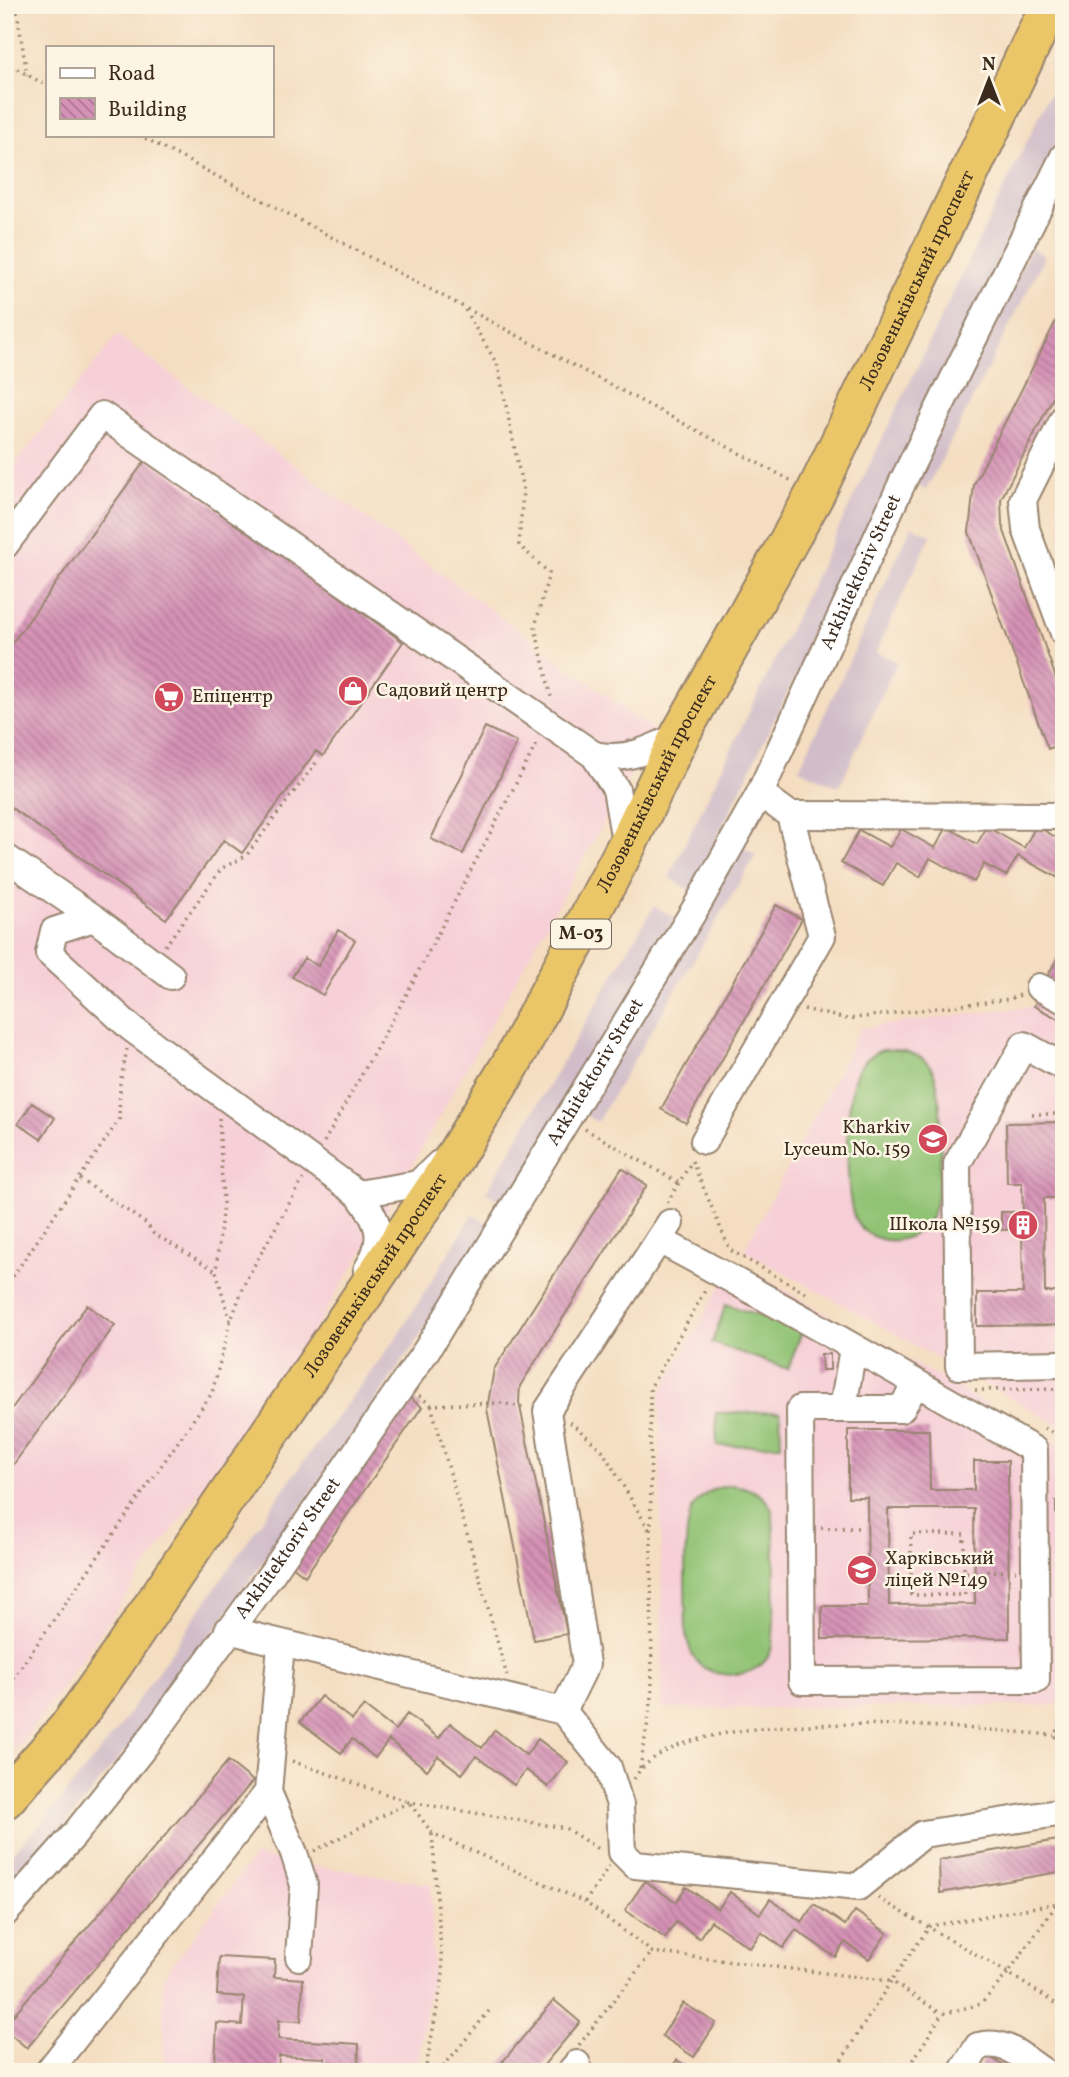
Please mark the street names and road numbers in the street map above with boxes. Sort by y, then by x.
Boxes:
street label: Лозовеньківський проспект [853,166,982,395]
street label: Arkhitektoriv Street [814,490,908,654]
street label: Лозовеньківський проспект [591,670,724,898]
road number: М-03 [551,919,611,948]
street label: Arkhitektoriv Street [541,994,651,1151]
street label: Лозовеньківський проспект [298,1168,454,1383]
street label: Arkhitektoriv Street [229,1472,348,1625]

